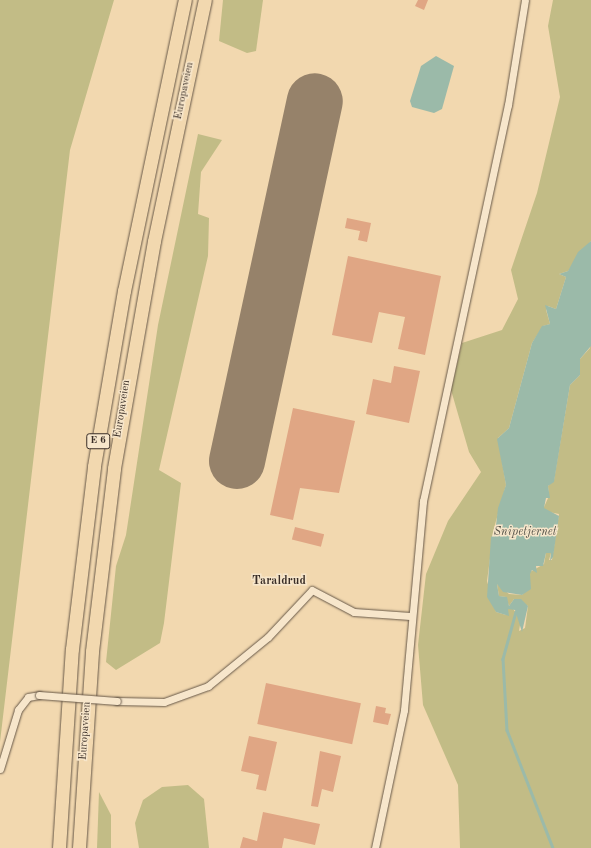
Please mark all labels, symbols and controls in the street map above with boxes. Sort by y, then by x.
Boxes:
street label: Europaveien [172,61,198,121]
street label: Europaveien [112,379,134,439]
road number: E 6 [86,433,110,449]
water label: Snipetjernet [493,526,557,540]
district label: Taraldrud [252,575,306,589]
street label: Europaveien [77,701,95,761]

